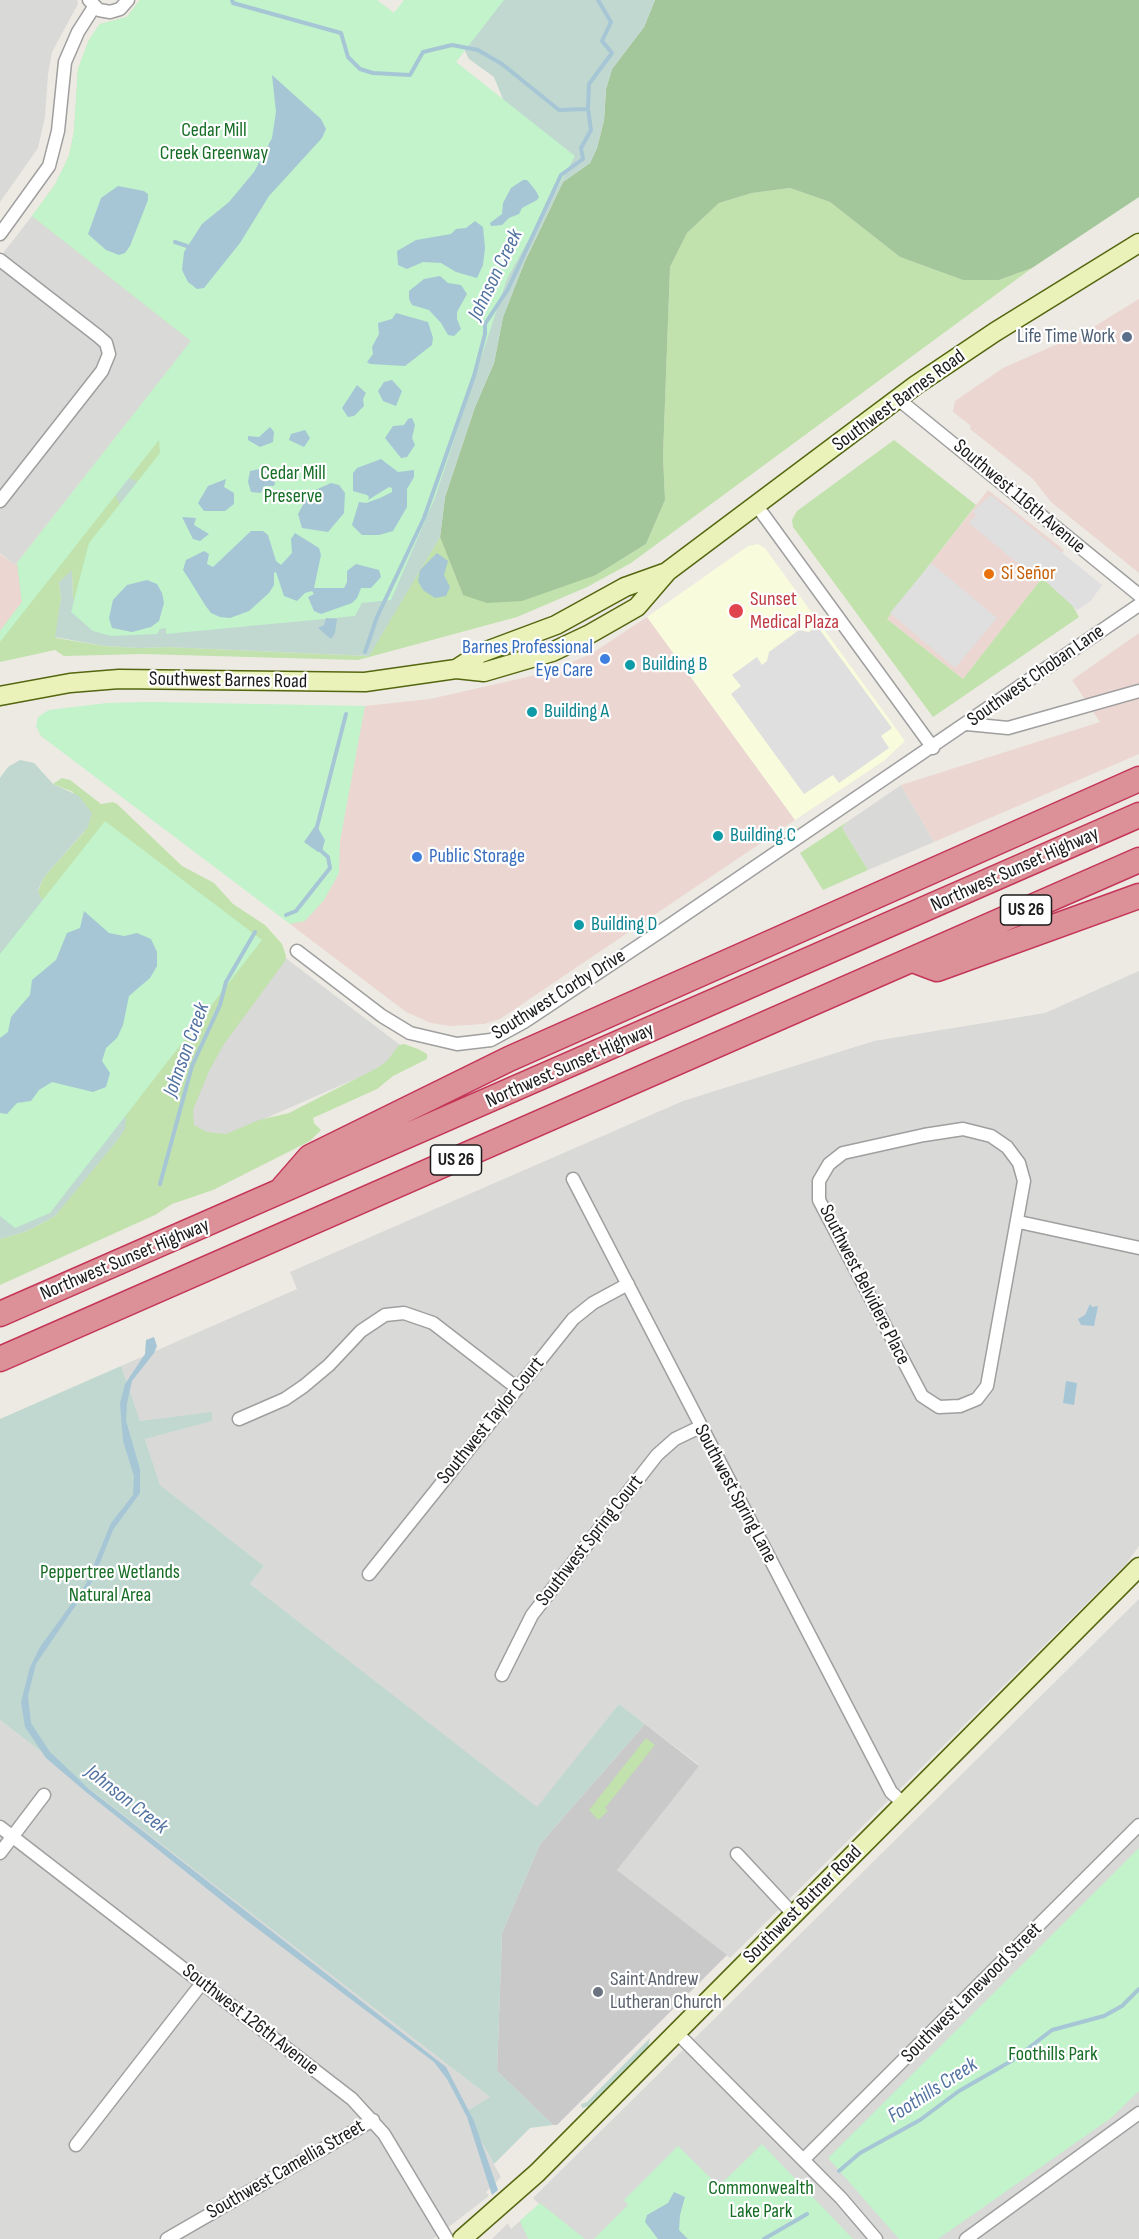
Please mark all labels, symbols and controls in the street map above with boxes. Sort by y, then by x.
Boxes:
park label: Cedar Mill Creek Greenway [160,119,268,166]
water label: Johnson Creek [463,225,529,325]
place label: Life Time Work [1017,325,1115,349]
marker: Life Time Work [1120,330,1134,344]
street label: Southwest Barnes Road [828,345,970,457]
street label: Southwest 116th Avenue [948,435,1090,559]
park label: Cedar Mill Preserve [260,462,326,509]
place label: Si Señor [1001,562,1056,586]
marker: Si Señor [982,567,996,581]
place label: Sunset Medical Plaza [750,588,839,635]
marker: Sunset Medical Plaza [727,602,745,620]
street label: Southwest Choban Lane [963,620,1109,732]
place label: Barnes Professional Eye Care [462,636,593,683]
marker: Barnes Professional Eye Care [598,652,612,666]
place label: Building B [642,653,707,677]
marker: Building B [623,658,637,672]
street label: Southwest Barnes Road [149,668,307,694]
place label: Building A [544,700,609,724]
marker: Building A [525,705,539,719]
street label: Northwest Sunset Highway [927,822,1103,918]
place label: Building C [730,824,796,848]
marker: Building C [711,829,725,843]
place label: Public Storage [429,845,525,869]
marker: Public Storage [410,850,424,864]
road number: US 26 [1000,895,1052,925]
place label: Building D [591,913,657,937]
marker: Building D [572,918,586,932]
street label: Southwest Corby Drive [488,944,630,1046]
water label: Johnson Creek [158,1000,216,1100]
street label: Northwest Sunset Highway [482,1018,658,1114]
road number: US 26 [430,1145,482,1175]
street label: Southwest Belvidere Place [813,1201,915,1369]
street label: Northwest Sunset Highway [37,1214,213,1306]
street label: Southwest Taylor Court [432,1353,550,1489]
street label: Southwest Spring Lane [688,1421,782,1567]
street label: Southwest Spring Court [531,1471,649,1611]
park label: Peppertree Wetlands Natural Area [40,1561,180,1608]
water label: Johnson Creek [80,1760,172,1840]
street label: Southwest Butner Road [739,1841,867,1969]
street label: Southwest Lanewood Street [897,1918,1047,2068]
street label: Southwest 126th Avenue [177,1959,323,2081]
place label: Saint Andrew Lutheran Church [610,1968,722,2015]
marker: Saint Andrew Lutheran Church [591,1985,605,1999]
park label: Foothills Park [1008,2043,1098,2067]
water label: Foothills Creek [884,2053,982,2129]
street label: Southwest Camellia Street [203,2115,369,2225]
park label: Commonwealth Lake Park [708,2177,814,2224]

